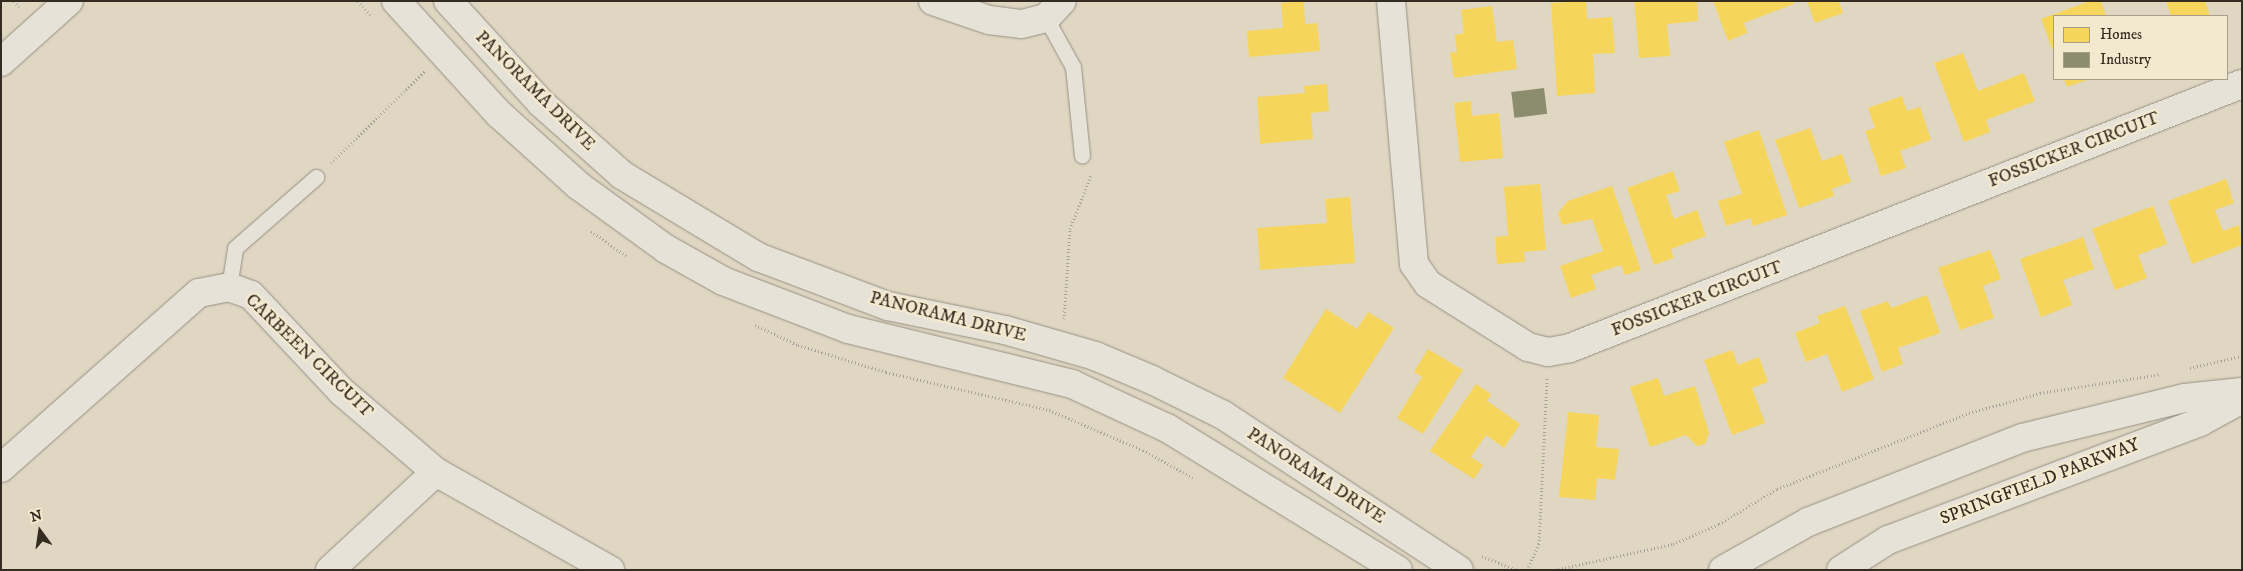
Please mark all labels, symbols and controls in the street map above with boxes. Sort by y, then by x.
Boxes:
legend [2053,15,2228,80]
text: Homes [2100,25,2142,44]
street label: PANORAMA DRIVE [471,27,599,155]
text: Industry [2100,50,2151,69]
street label: FOSSICKER CIRCUIT [1986,107,2162,193]
street label: FOSSICKER CIRCUIT [1609,256,1785,342]
street label: PANORAMA DRIVE [868,287,1028,347]
street label: CARBEEN CIRCUIT [241,289,377,423]
street label: PANORAMA DRIVE [1243,423,1389,529]
street label: SPRINGFIELD PARKWAY [1937,434,2143,530]
north arrow [15,506,65,556]
text: N [29,506,44,527]

